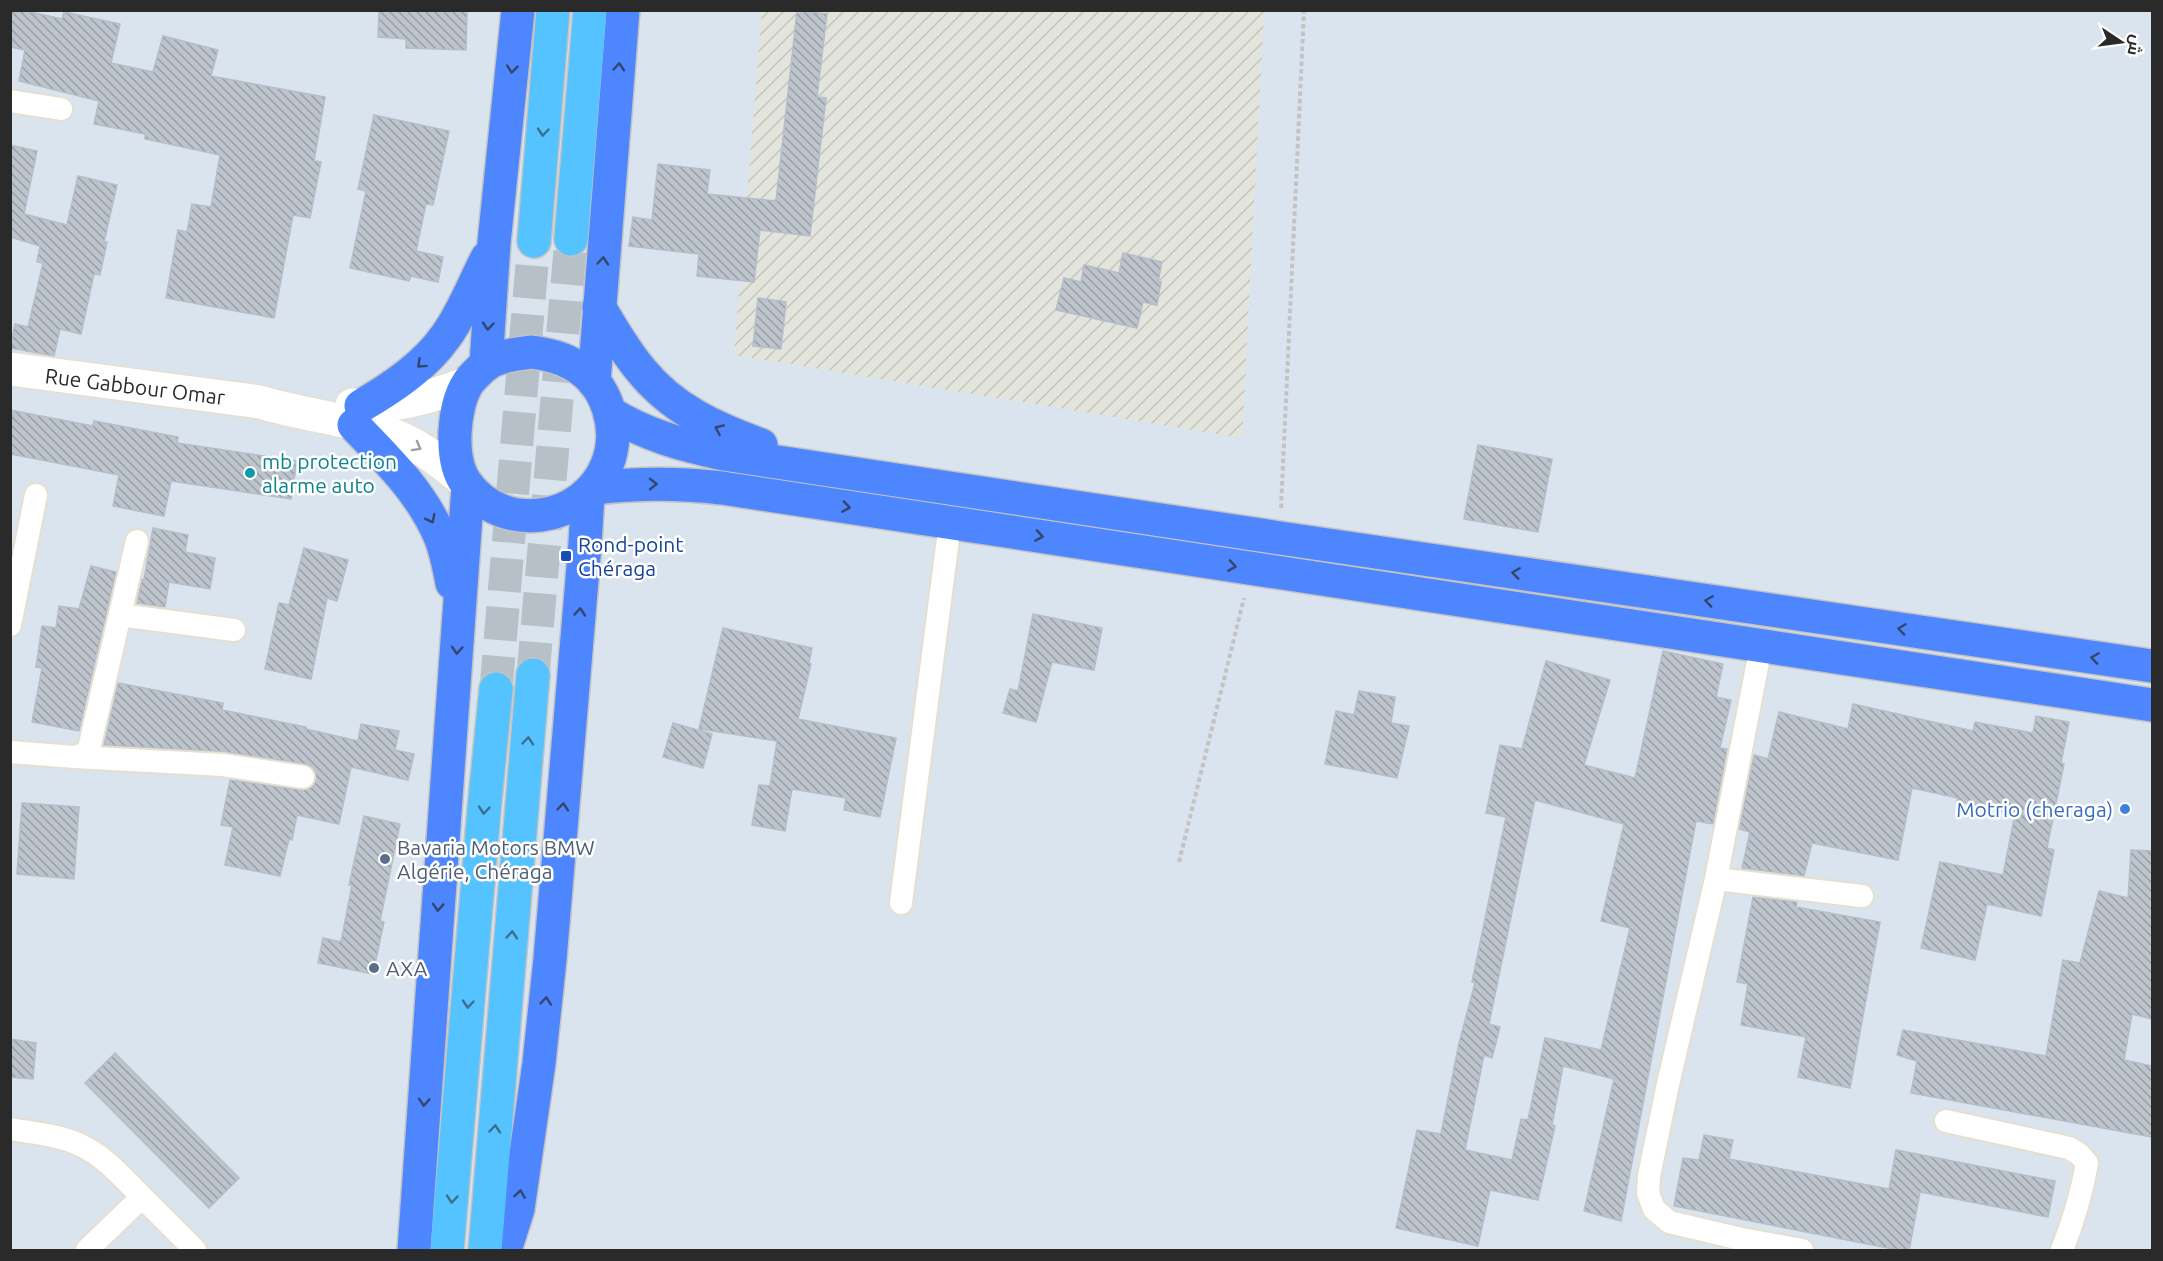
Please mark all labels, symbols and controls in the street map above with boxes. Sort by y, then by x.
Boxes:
north arrow [2091,12,2151,72]
text: ش [2124,33,2147,57]
one-way arrow [612,62,625,71]
one-way arrow [506,64,519,73]
one-way arrow [537,127,550,136]
one-way arrow [596,256,609,265]
one-way arrow [481,321,494,330]
one-way arrow [417,356,428,367]
street label: Rue Gabbour Omar [44,363,226,409]
one-way arrow [714,424,725,436]
one-way arrow [411,440,421,451]
place label: mb protection alarme auto [262,449,397,497]
marker: mb protection alarme auto [243,466,257,480]
one-way arrow [648,478,657,490]
one-way arrow [841,500,851,513]
one-way arrow [423,512,435,523]
one-way arrow [1034,530,1044,542]
place label: Rond-point Chéraga [578,532,684,580]
marker: Rond-point Chéraga [559,549,573,563]
one-way arrow [1227,559,1236,571]
one-way arrow [1511,567,1520,579]
one-way arrow [1704,596,1713,608]
one-way arrow [573,608,586,617]
one-way arrow [1897,624,1906,636]
one-way arrow [450,645,463,654]
one-way arrow [2090,652,2099,664]
one-way arrow [521,736,534,745]
place label: Motrio (cheraga) [1956,797,2113,821]
one-way arrow [556,802,569,811]
marker: Motrio (cheraga) [2118,802,2132,816]
one-way arrow [478,805,491,814]
place label: Bavaria Motors BMW Algérie, Chéraga [397,835,595,883]
marker: Bavaria Motors BMW Algérie, Chéraga [378,852,392,866]
one-way arrow [432,903,445,912]
one-way arrow [505,931,518,940]
place label: AXA [386,956,428,980]
marker: AXA [367,961,381,975]
one-way arrow [539,996,552,1005]
one-way arrow [462,1000,475,1009]
one-way arrow [418,1097,431,1106]
one-way arrow [489,1125,502,1134]
one-way arrow [514,1190,526,1199]
one-way arrow [445,1194,458,1203]

